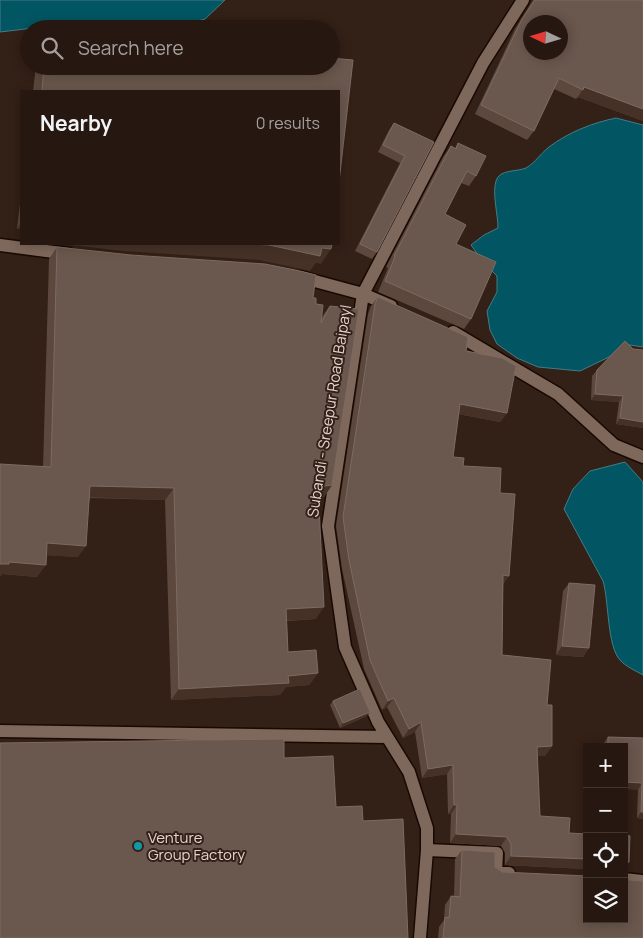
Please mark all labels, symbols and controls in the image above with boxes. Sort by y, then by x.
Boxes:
north arrow [523,15,568,60]
search box [20,20,340,75]
icon: search [38,34,66,62]
text: Search here [78,35,184,61]
text: Nearby [40,109,112,137]
text: 0 results [256,112,320,134]
street label: Subandi - Sreepur Road Baipayl [302,303,356,519]
map controls [583,743,628,923]
button: + [583,743,628,788]
button: − [583,788,628,833]
place label: Venture Group Factory [148,827,245,865]
button: locate [583,833,628,878]
marker: Venture Group Factory [132,840,144,852]
button: layers [583,878,628,923]

